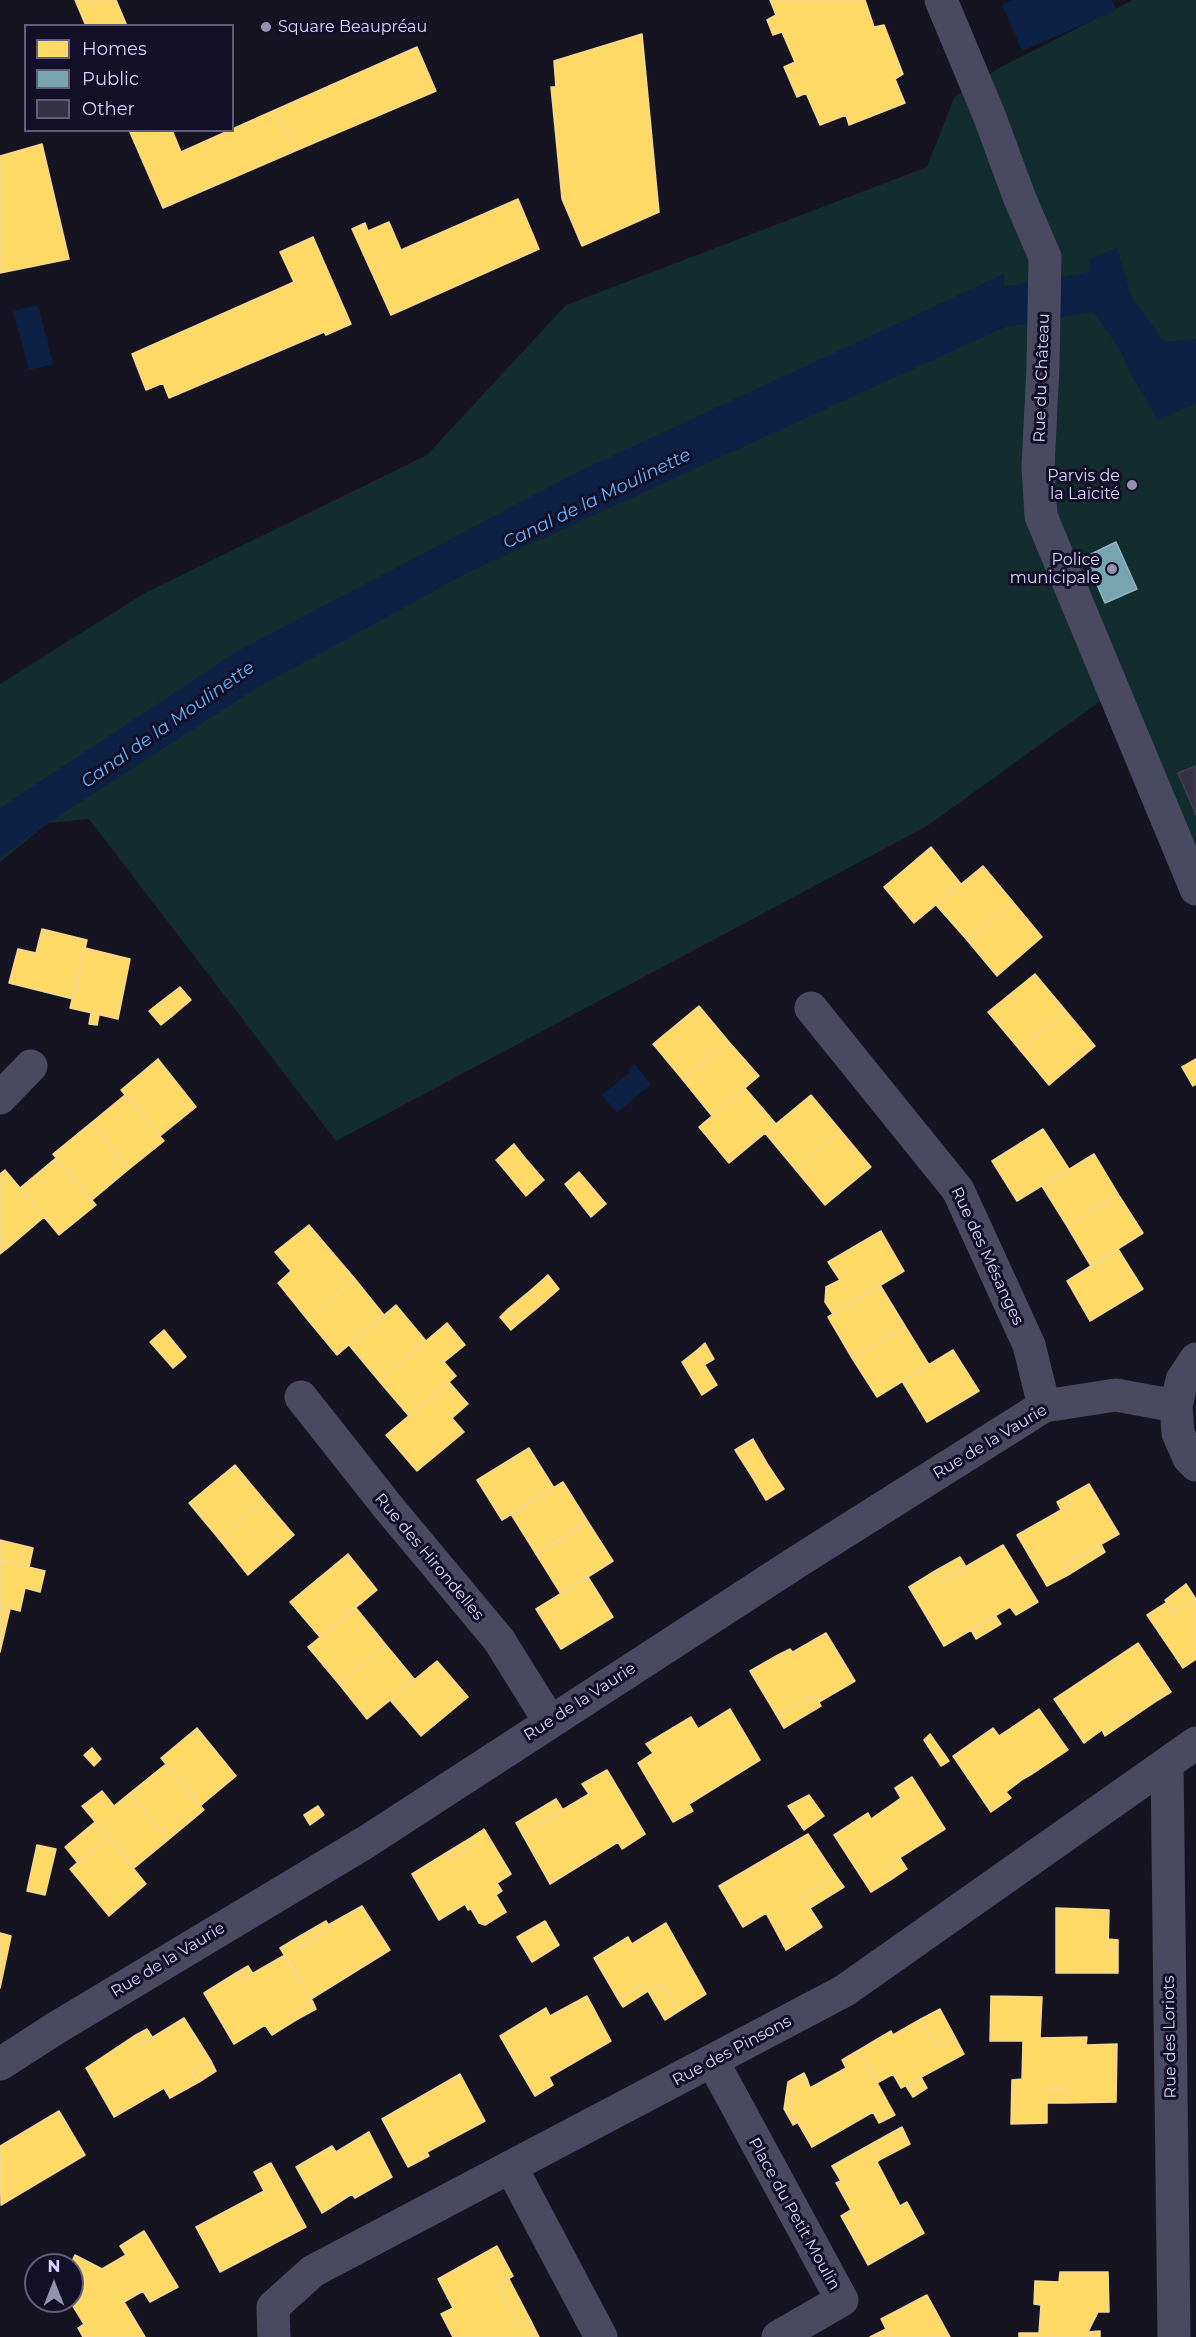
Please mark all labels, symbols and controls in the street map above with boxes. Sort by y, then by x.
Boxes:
place label: Square Beaupréau [278,17,427,37]
marker: Square Beaupréau [259,20,273,34]
legend [24,24,234,132]
text: Homes [82,38,147,60]
text: Public [82,68,139,90]
text: Other [82,98,135,120]
street label: Rue du Château [1030,313,1054,443]
water label: Canal de la Moulinette [499,444,695,554]
place label: Parvis de la Laïcité [1047,466,1120,504]
marker: Parvis de la Laïcité [1125,478,1139,492]
place label: Police municipale [1010,550,1100,588]
marker: Police municipale [1105,562,1119,576]
water label: Canal de la Moulinette [77,657,259,793]
street label: Rue des Mésanges [947,1184,1027,1328]
street label: Rue de la Vaurie [930,1400,1050,1484]
street label: Rue des Hirondelles [370,1490,488,1624]
street label: Rue de la Vaurie [520,1659,640,1745]
street label: Rue de la Vaurie [108,1918,228,2002]
street label: Rue des Loriots [1159,1975,1181,2099]
street label: Rue des Pinsons [669,2012,795,2090]
street label: Place du Petit Moulin [744,2134,844,2294]
north arrow [24,2253,84,2313]
text: N [48,2257,60,2276]

